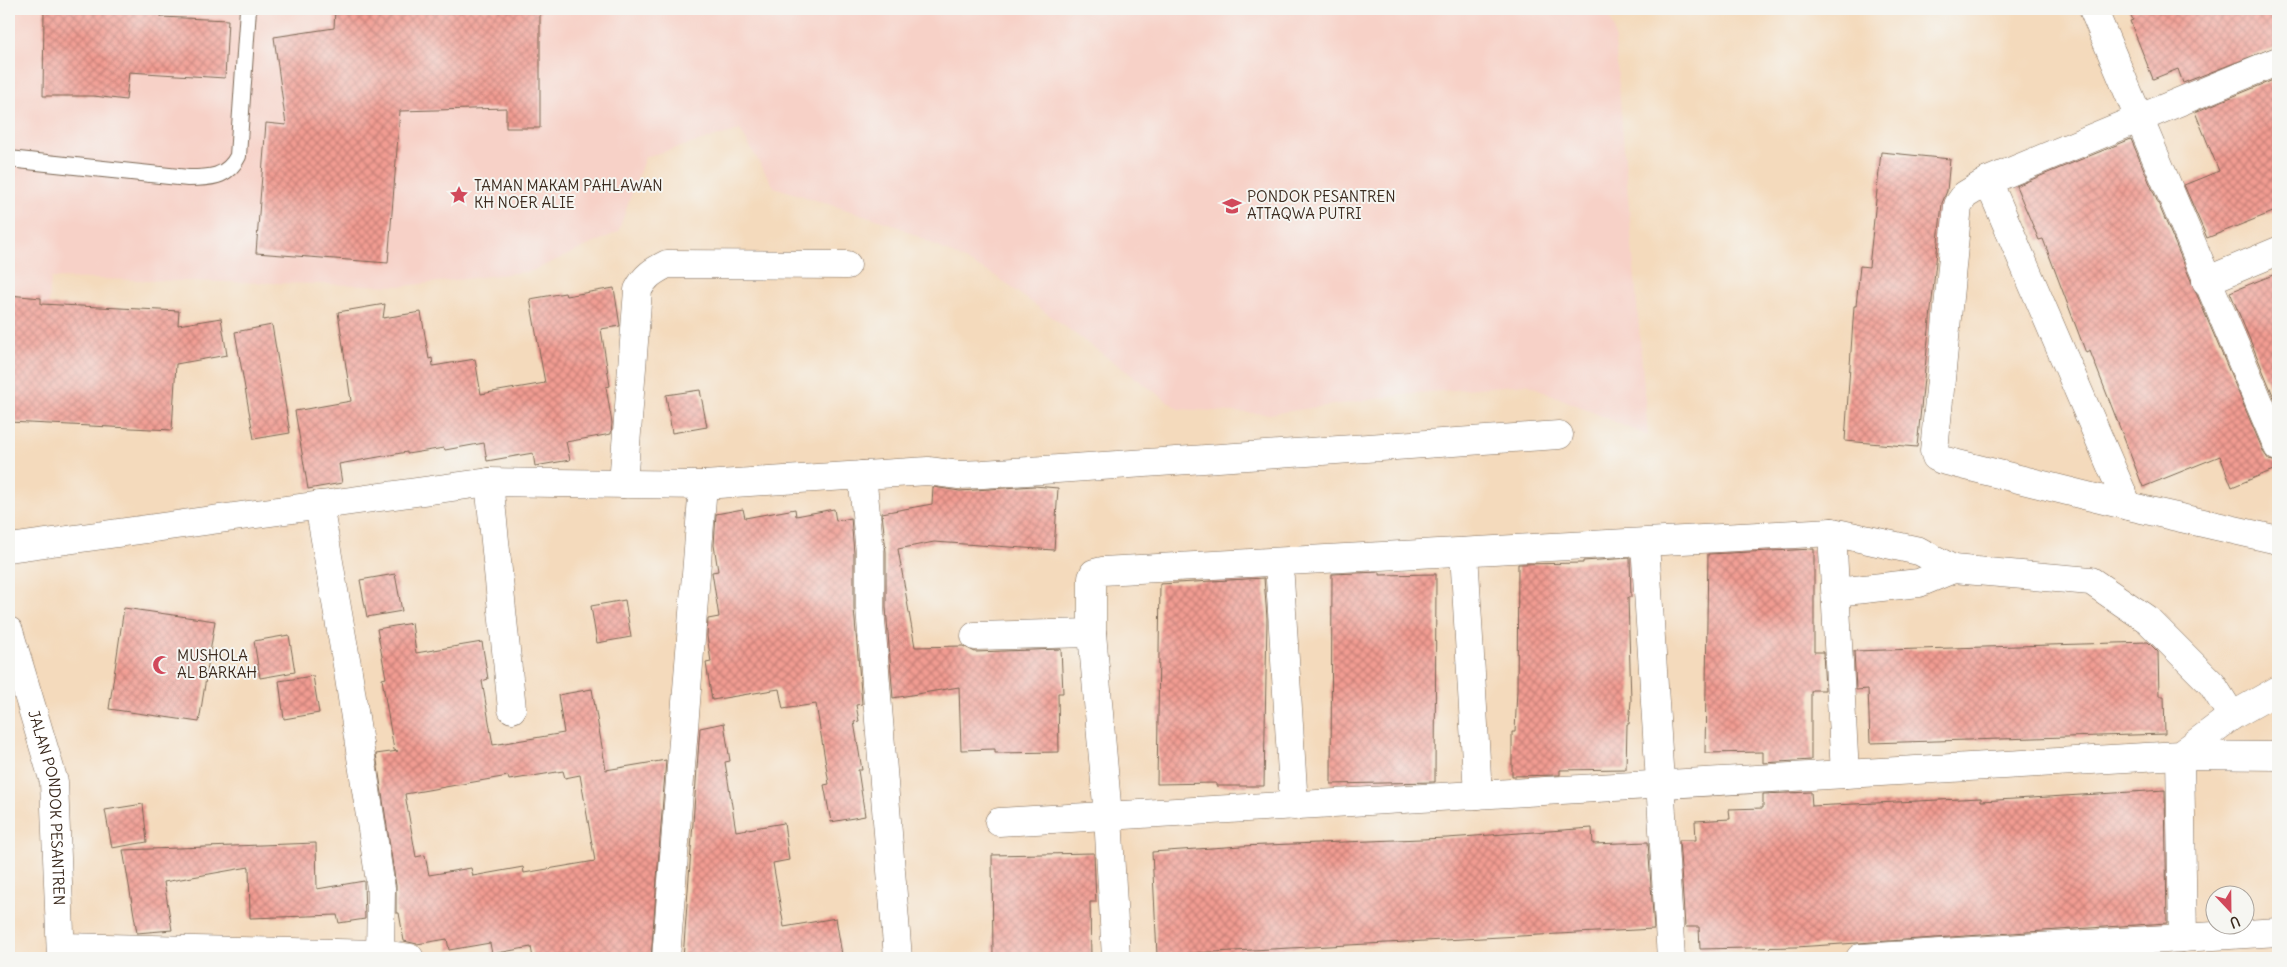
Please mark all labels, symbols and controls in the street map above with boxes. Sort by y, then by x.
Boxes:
place label: TAMAN MAKAM PAHLAWAN KH NOER ALIE [474,176,663,212]
place icon: TAMAN MAKAM PAHLAWAN KH NOER ALIE [448,184,470,206]
place label: PONDOK PESANTREN ATTAQWA PUTRI [1247,187,1396,223]
school or university icon: PONDOK PESANTREN ATTAQWA PUTRI [1221,195,1243,217]
place label: MUSHOLA AL BARKAH [177,646,257,682]
mosque icon: MUSHOLA AL BARKAH [151,654,173,676]
street label: JALAN PONDOK PESANTREN [24,708,69,906]
north arrow [2204,884,2254,934]
text: U [2227,912,2243,932]

